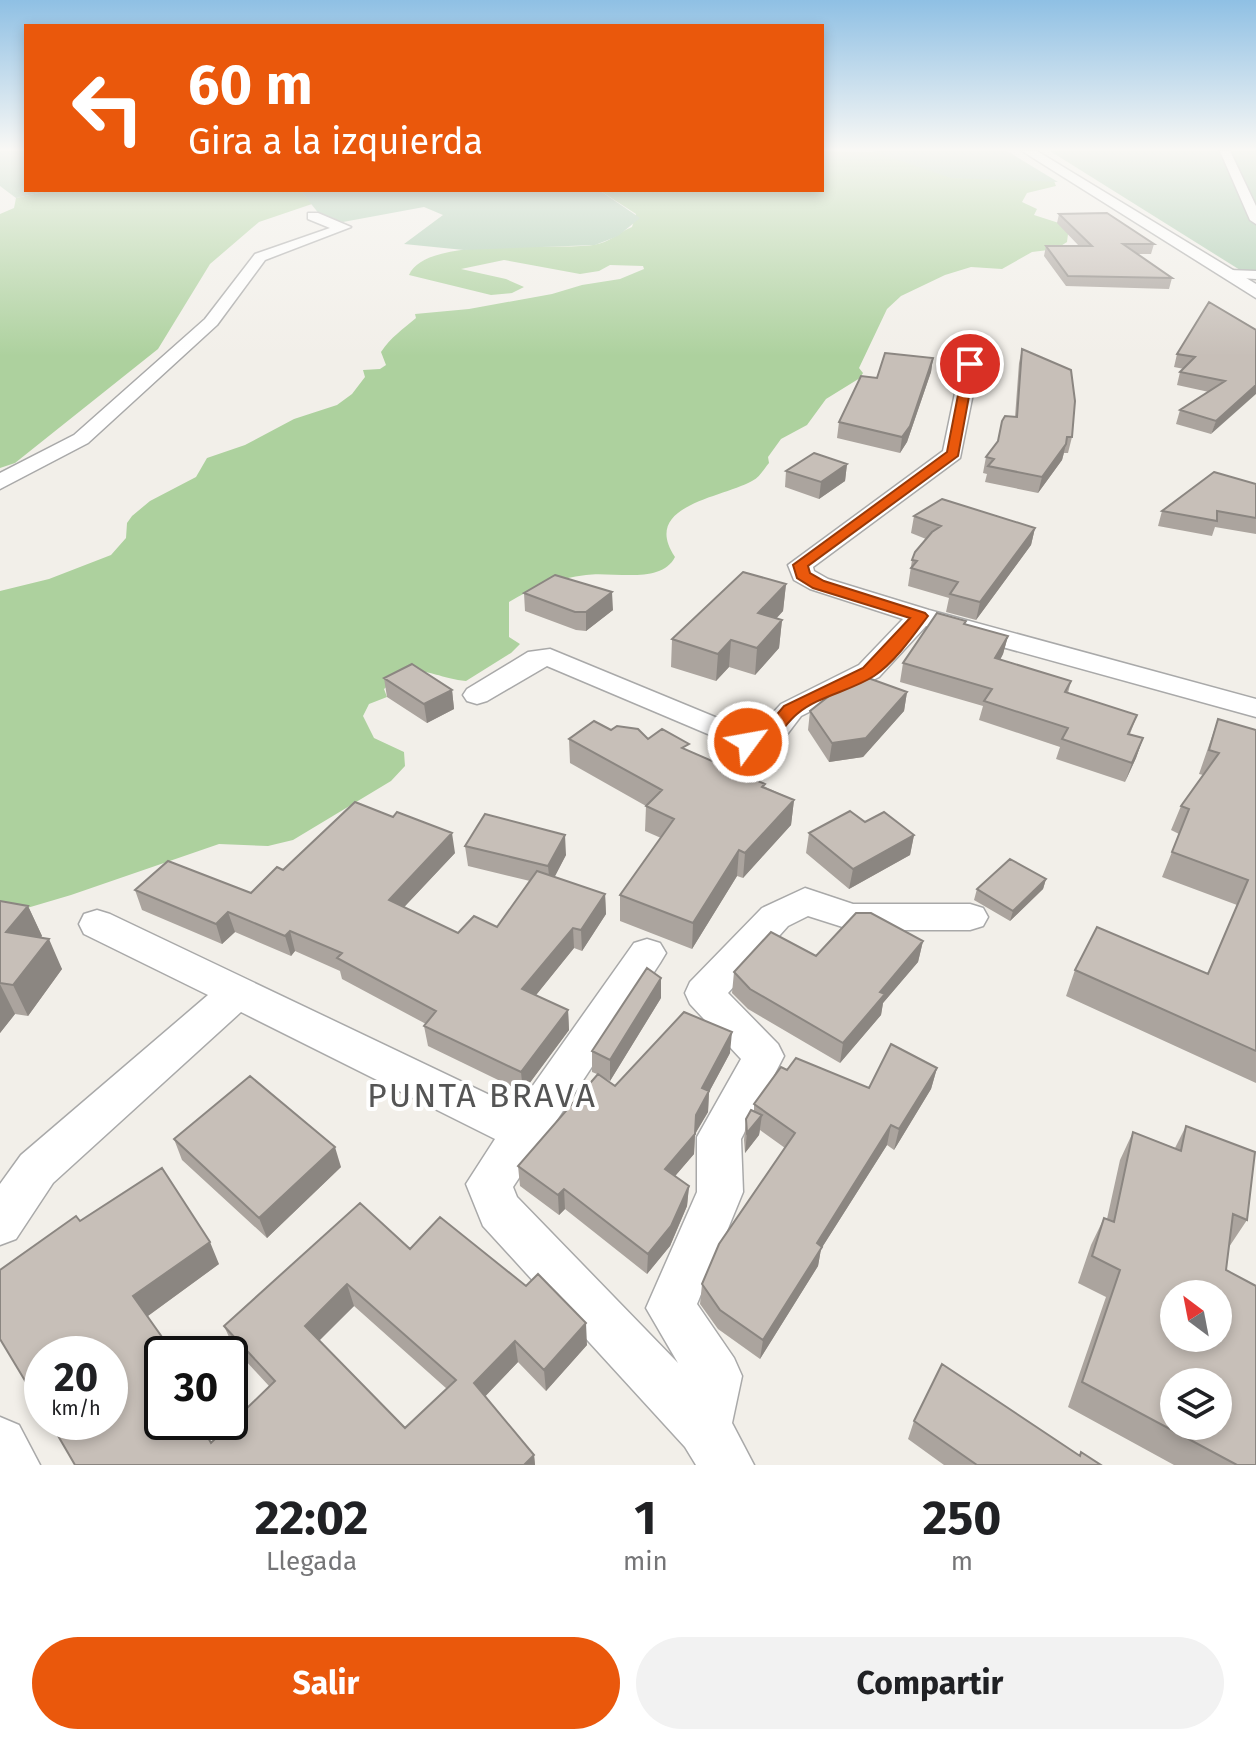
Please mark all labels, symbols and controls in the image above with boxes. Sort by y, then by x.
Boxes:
text: 60 m [188,52,313,119]
icon: left [56,56,160,160]
text: Gira a la izquierda [188,120,483,164]
pin [936,330,1004,398]
icon: arrive [948,342,992,386]
position arrow [706,700,790,784]
district label: PUNTA BRAVA [367,1075,597,1116]
north arrow [1160,1280,1232,1352]
map controls [1160,1280,1232,1440]
speed limit sign: 30 [144,1336,248,1440]
text: 20 [54,1354,98,1402]
button: layers [1160,1368,1232,1440]
text: km/h [51,1396,101,1420]
text: 22:02 [255,1489,368,1547]
text: 1 [634,1489,657,1547]
text: 250 [923,1489,1001,1547]
text: Llegada [266,1546,357,1577]
text: min [623,1546,668,1577]
text: m [951,1546,973,1577]
button: Salir [32,1637,620,1729]
button: Compartir [636,1637,1224,1729]

